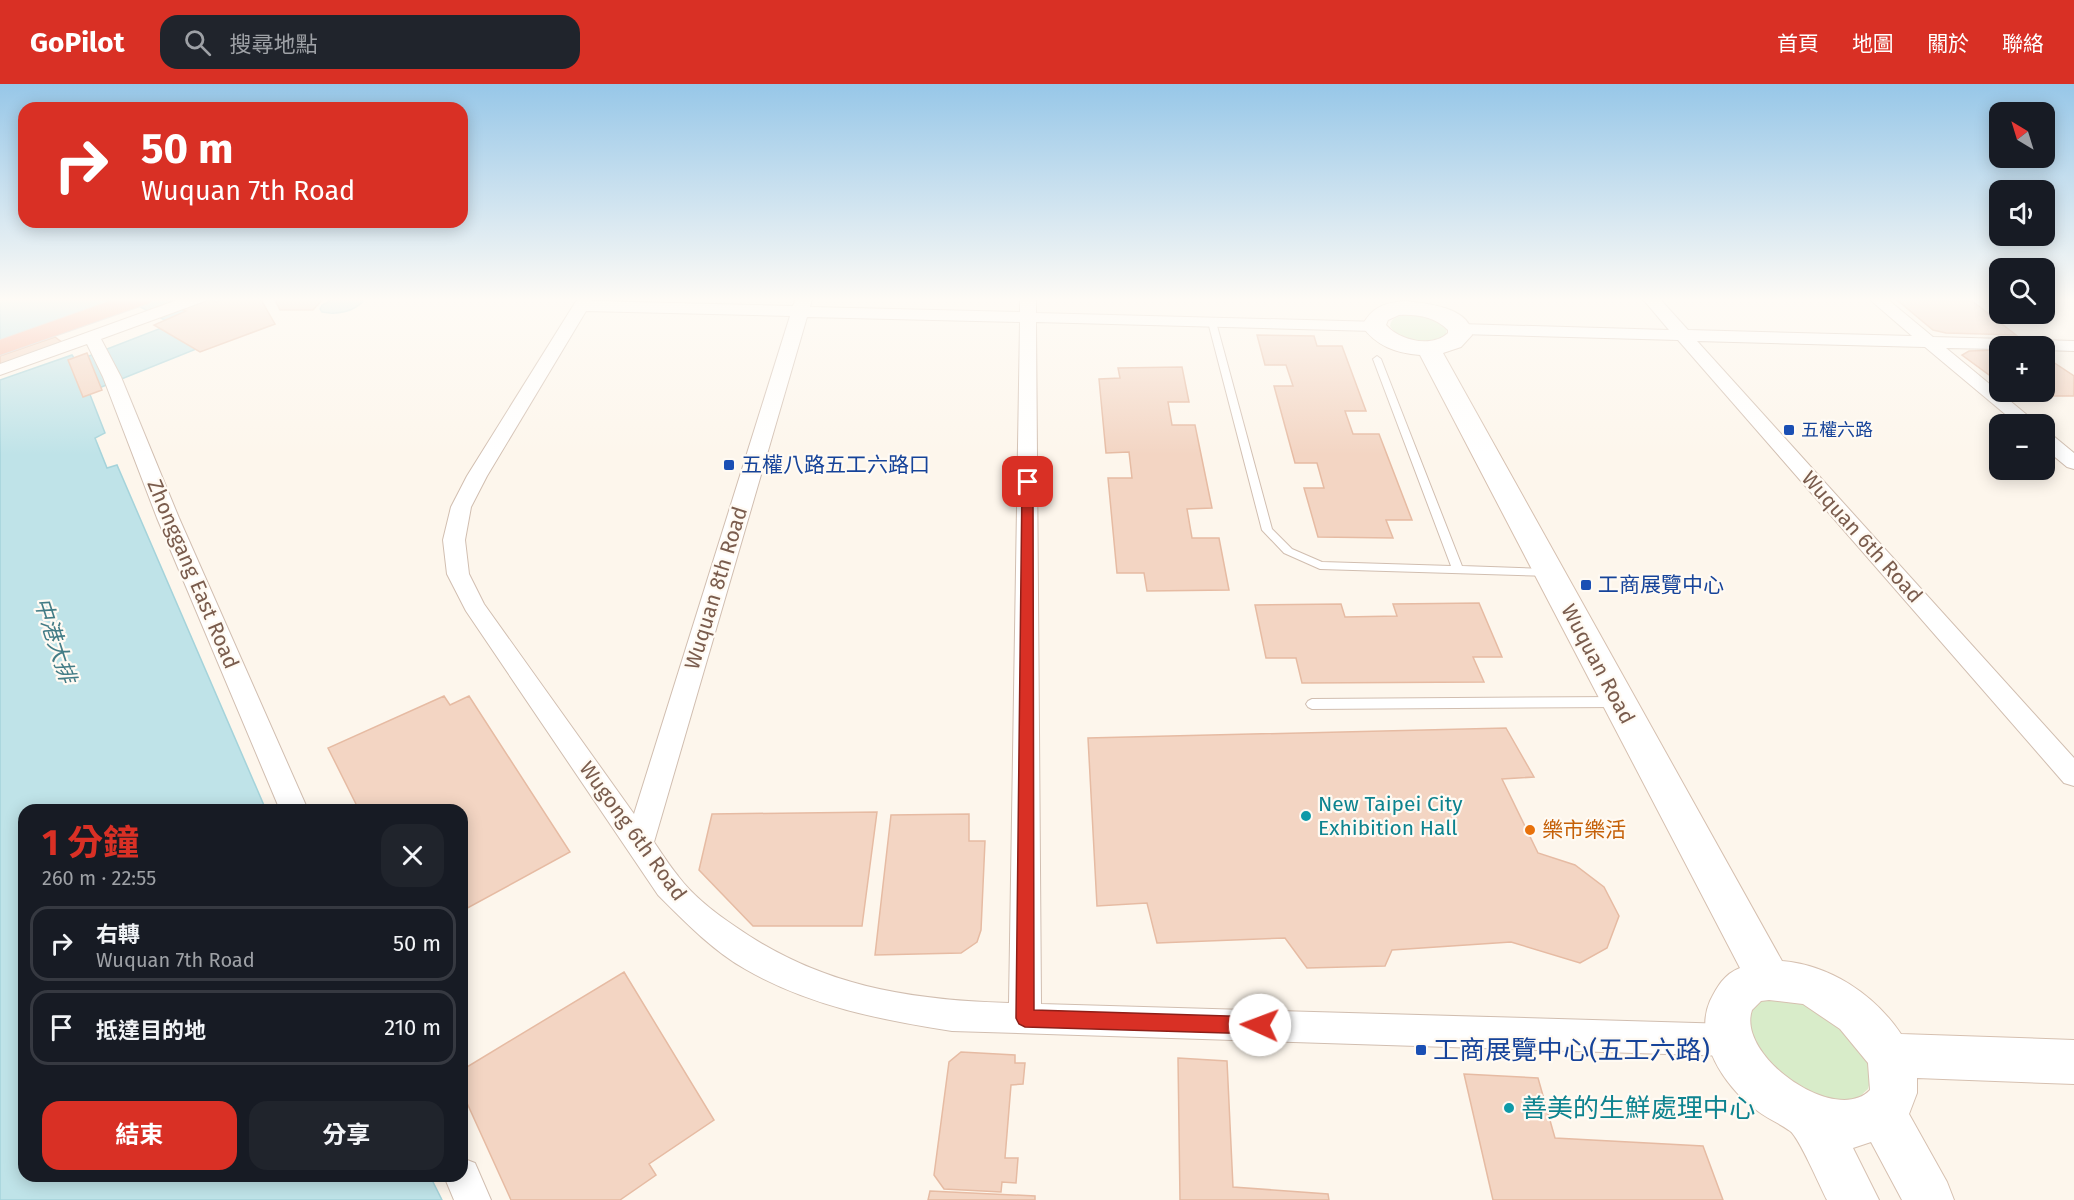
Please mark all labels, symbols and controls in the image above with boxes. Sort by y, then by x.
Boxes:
search box [160,15,580,69]
text: GoPilot [30,26,124,59]
icon: search [181,26,214,59]
text: 搜尋地點 [229,31,317,58]
text: 首頁 [1777,31,1819,57]
text: 地圖 [1852,31,1894,57]
text: 關於 [1927,31,1969,57]
text: 聯絡 [2002,31,2044,57]
north arrow [1989,102,2055,168]
map controls [1989,102,2055,480]
text: 50 m [141,124,234,174]
icon: right [42,126,120,204]
text: Wuquan 7th Road [141,175,355,207]
button: sound [1989,180,2055,246]
button: search [1989,258,2055,324]
button: + [1989,336,2055,402]
button: − [1989,414,2055,480]
place label: 五權六路 [1801,419,1873,441]
marker: 五權六路 [1782,423,1796,437]
place label: 五權八路五工六路口 [741,452,930,478]
pin [1002,456,1053,507]
marker: 五權八路五工六路口 [722,458,736,472]
icon: arrive [1011,465,1044,498]
street label: Wuquan 6th Road [1796,466,1928,608]
street label: Zhonggang East Road [141,475,245,673]
street label: Wuquan 8th Road [679,503,753,673]
place label: 工商展覽中心 [1598,572,1724,598]
marker: 工商展覽中心 [1579,578,1593,592]
water label: 中港大排 [29,594,82,689]
street label: Wuquan Road [1556,600,1640,728]
street label: Wugong 6th Road [574,756,692,906]
place label: New Taipei City Exhibition Hall [1318,791,1463,841]
marker: New Taipei City Exhibition Hall [1299,809,1313,823]
place label: 樂市樂活 [1542,817,1626,843]
text: 1 分鐘 [42,821,139,865]
marker: 樂市樂活 [1523,823,1537,837]
button: close [381,824,444,887]
text: 260 m · 22:55 [42,866,156,890]
text: 右轉 [96,921,140,948]
icon: right [45,927,78,960]
text: 50 m [393,930,441,957]
text: Wuquan 7th Road [96,948,255,972]
position arrow [1228,993,1292,1057]
icon: arrive [45,1011,78,1044]
text: 210 m [384,1014,441,1041]
text: 抵達目的地 [96,1017,206,1044]
place label: 工商展覽中心(五工六路) [1433,1035,1710,1066]
marker: 工商展覽中心(五工六路) [1414,1043,1428,1057]
place label: 善美的生鮮處理中心 [1521,1093,1755,1124]
button: 結束 [42,1101,237,1170]
button: 分享 [249,1101,444,1170]
marker: 善美的生鮮處理中心 [1502,1101,1516,1115]

